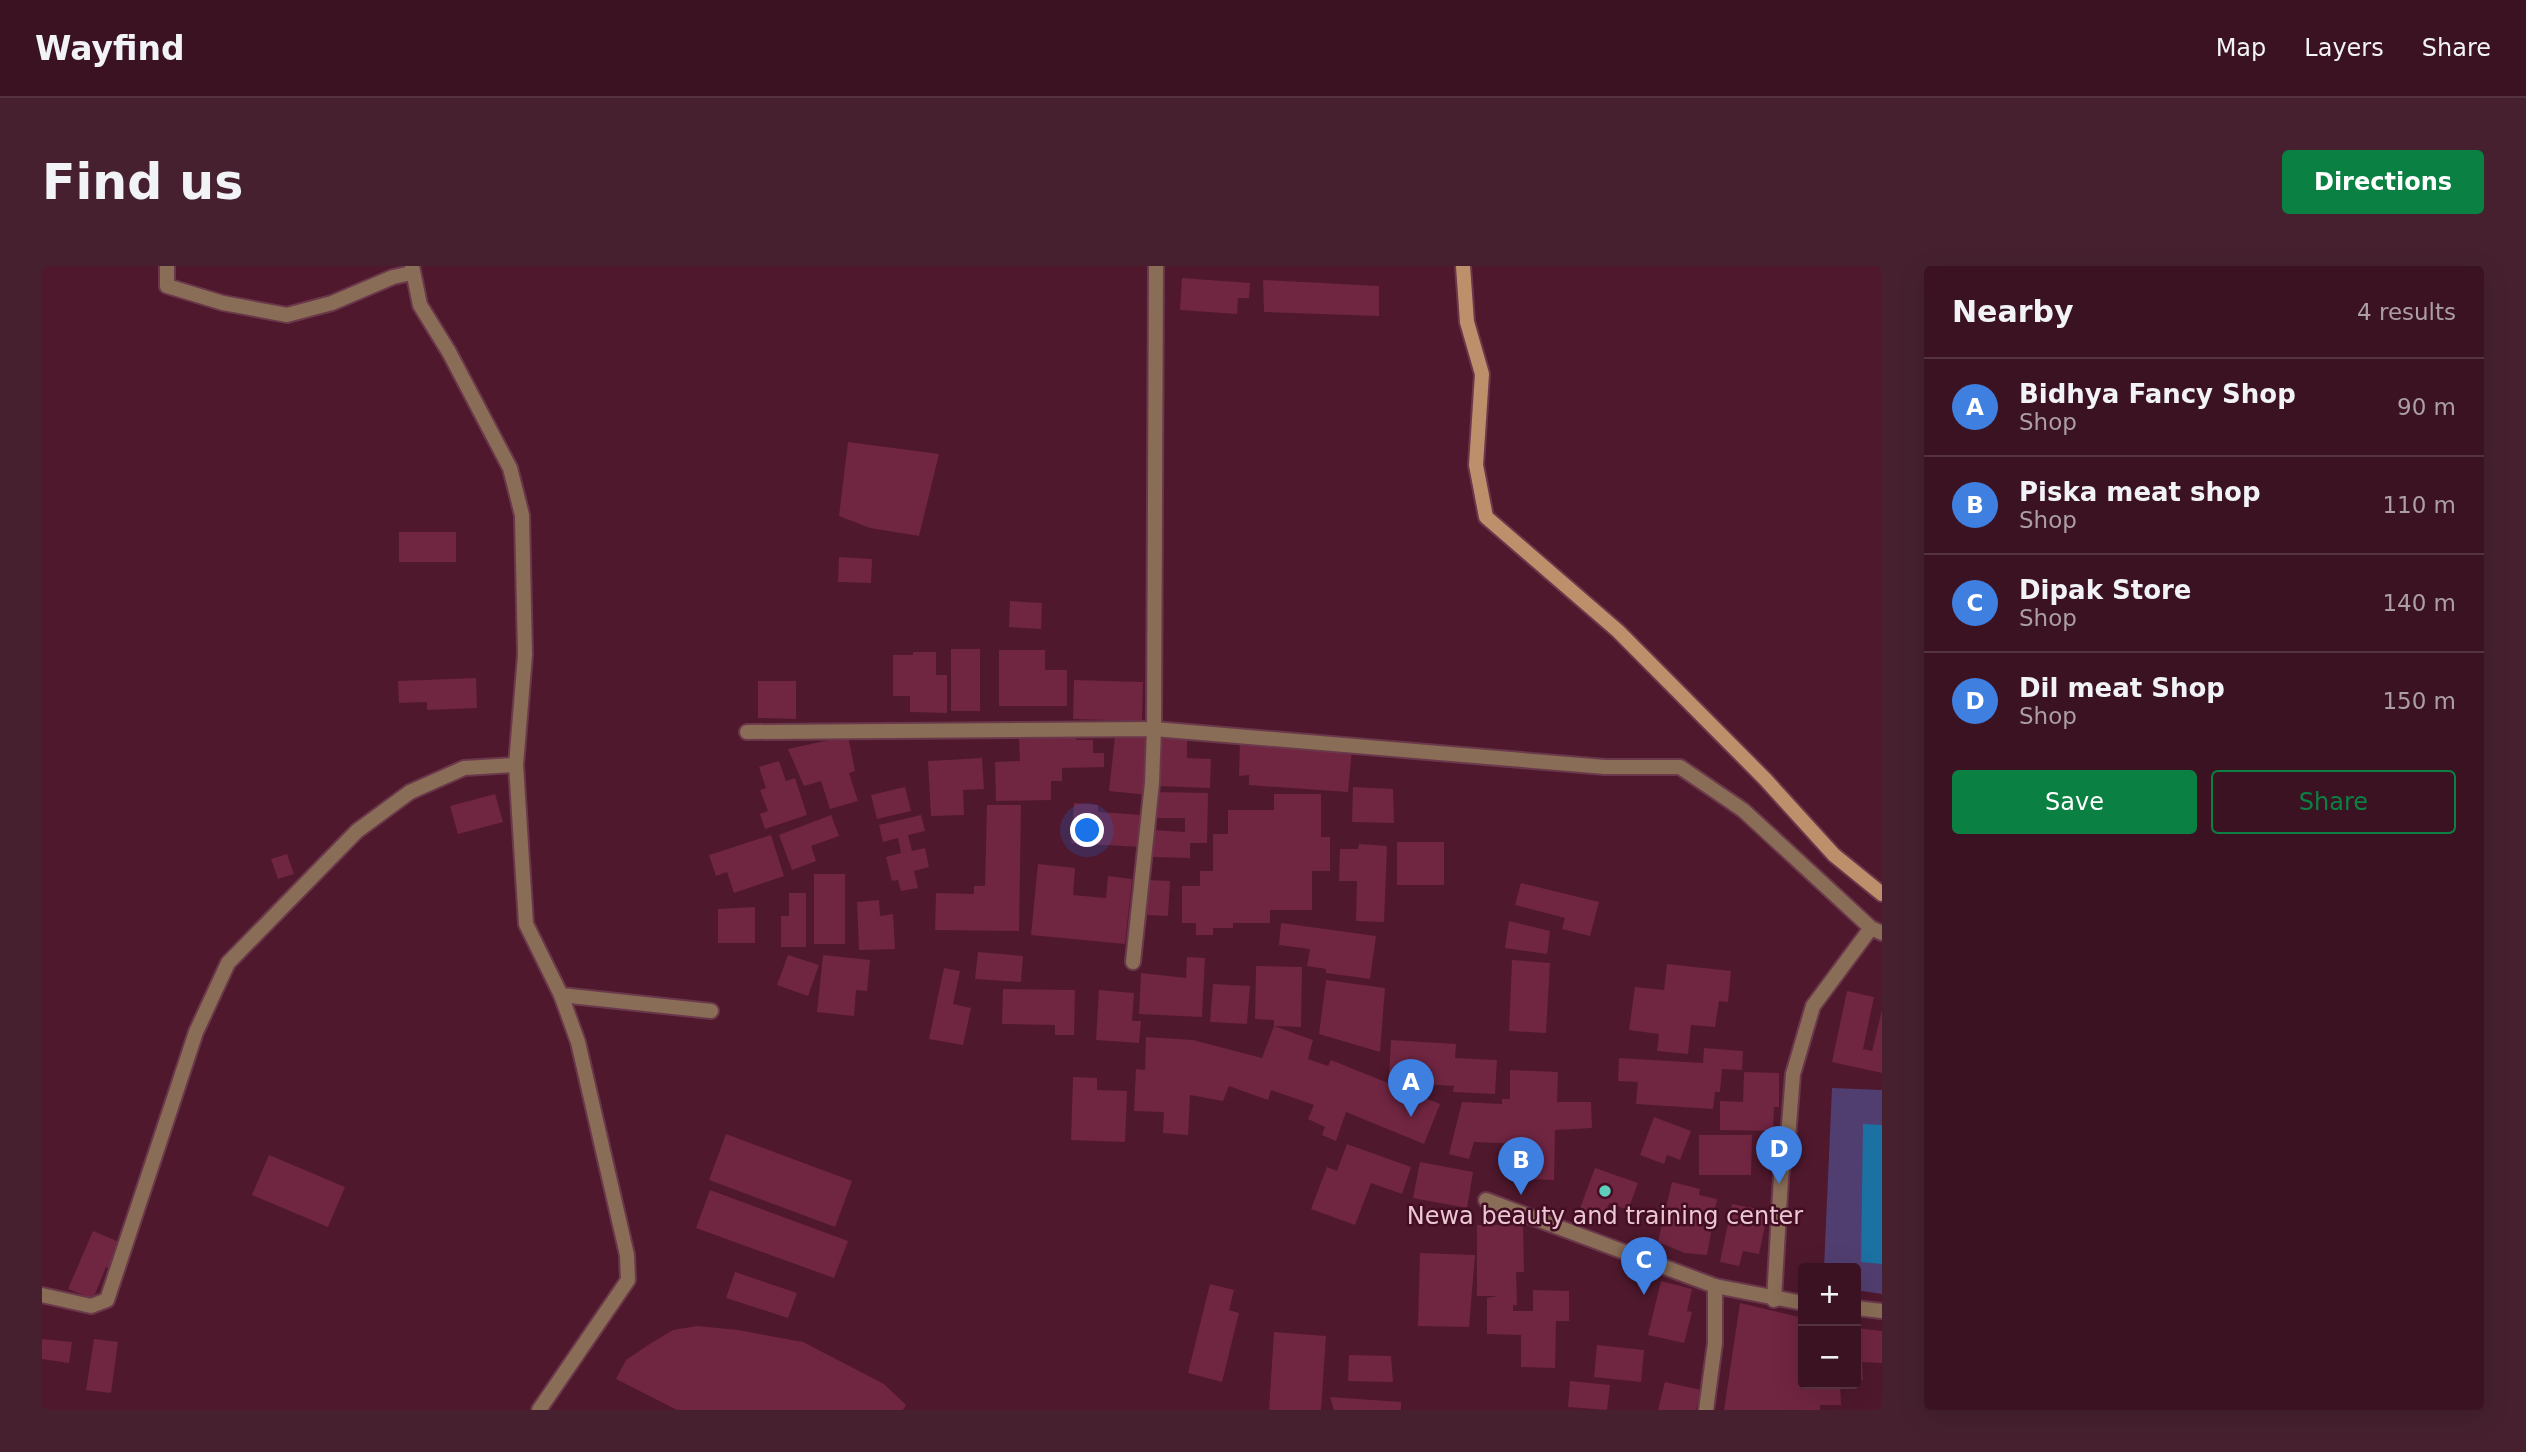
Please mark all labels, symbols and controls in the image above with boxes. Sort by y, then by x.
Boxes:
text: Wayfind [35,29,185,68]
text: Map [2216,34,2266,62]
text: Layers [2304,34,2384,62]
text: Share [2422,34,2491,62]
button: Directions [2282,150,2484,214]
text: Find us [42,154,243,211]
text: Nearby [1952,294,2074,329]
text: 4 results [2357,299,2456,325]
text: Bidhya Fancy Shop [2019,379,2296,409]
text: A [1966,394,1984,420]
text: 90 m [2397,394,2456,420]
text: Shop [2019,409,2077,435]
text: Piska meat shop [2019,477,2261,507]
text: B [1966,492,1984,518]
text: 110 m [2382,492,2456,518]
text: Shop [2019,507,2077,533]
text: Dipak Store [2019,575,2191,605]
text: C [1967,590,1983,616]
text: 140 m [2382,590,2456,616]
text: Shop [2019,605,2077,631]
text: Dil meat Shop [2019,673,2225,703]
text: D [1965,688,1985,714]
text: 150 m [2382,688,2456,714]
text: Shop [2019,703,2077,729]
button: Save [1952,770,2197,834]
button: Share [2211,770,2456,834]
your location [1070,813,1104,847]
pin: A [1388,1059,1434,1117]
pin: D [1756,1126,1802,1184]
pin: B [1498,1137,1544,1195]
marker: Newa beauty and training center [1597,1183,1613,1199]
place label: Newa beauty and training center [1407,1202,1803,1230]
pin: C [1621,1237,1667,1295]
map controls [1798,1263,1861,1389]
button: + [1798,1263,1861,1326]
button: − [1798,1326,1861,1389]

